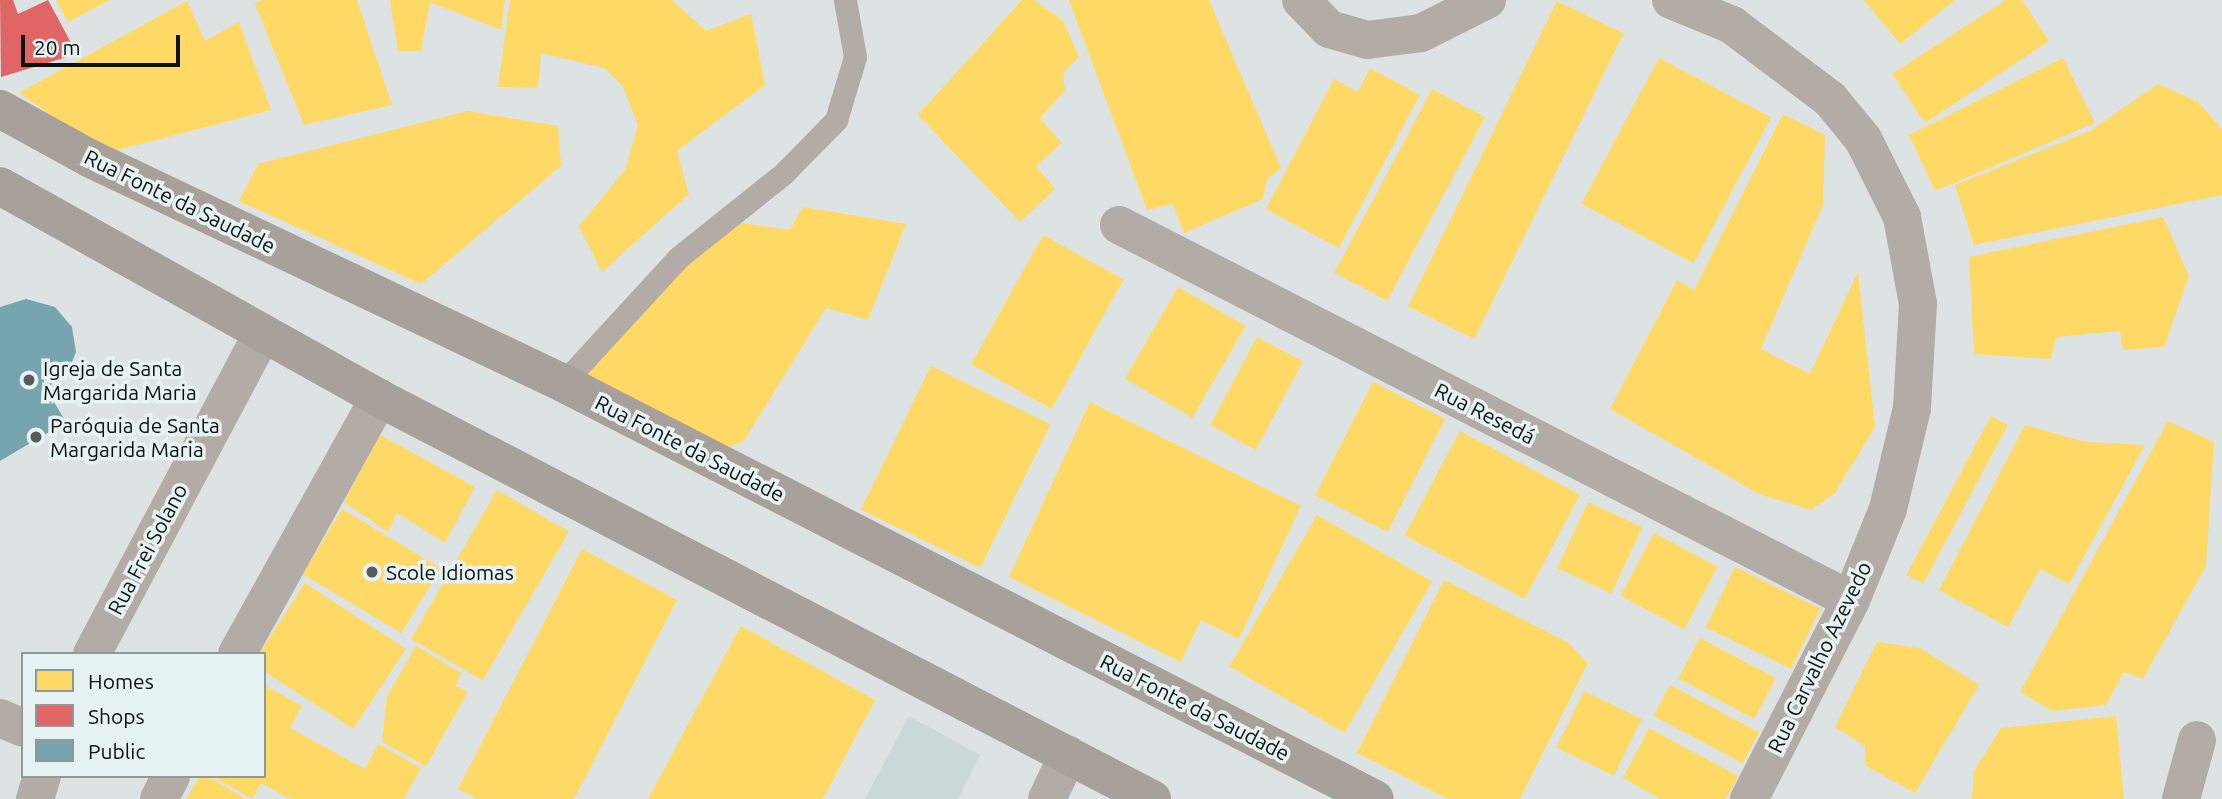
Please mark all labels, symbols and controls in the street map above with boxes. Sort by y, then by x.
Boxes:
scale bar [24,21,184,65]
text: 20 m [34,35,81,59]
street label: Rua Fonte da Saudade [80,144,280,258]
place label: Igreja de Santa Margarida Maria [43,355,197,405]
marker: Igreja de Santa Margarida Maria [21,372,37,388]
street label: Rua Resedá [1431,377,1539,449]
street label: Rua Fonte da Saudade [591,389,789,507]
place label: Paróquia de Santa Margarida Maria [50,412,220,462]
marker: Paróquia de Santa Margarida Maria [28,429,44,445]
street label: Rua Frei Solano [102,479,192,619]
street label: Rua Carvalho Azevedo [1762,557,1876,757]
place label: Scole Idiomas [386,559,514,585]
marker: Scole Idiomas [364,564,380,580]
street label: Rua Fonte da Saudade [1096,648,1294,766]
legend [21,652,266,778]
text: Homes [88,669,154,693]
text: Shops [88,704,145,728]
text: Public [88,739,145,763]

